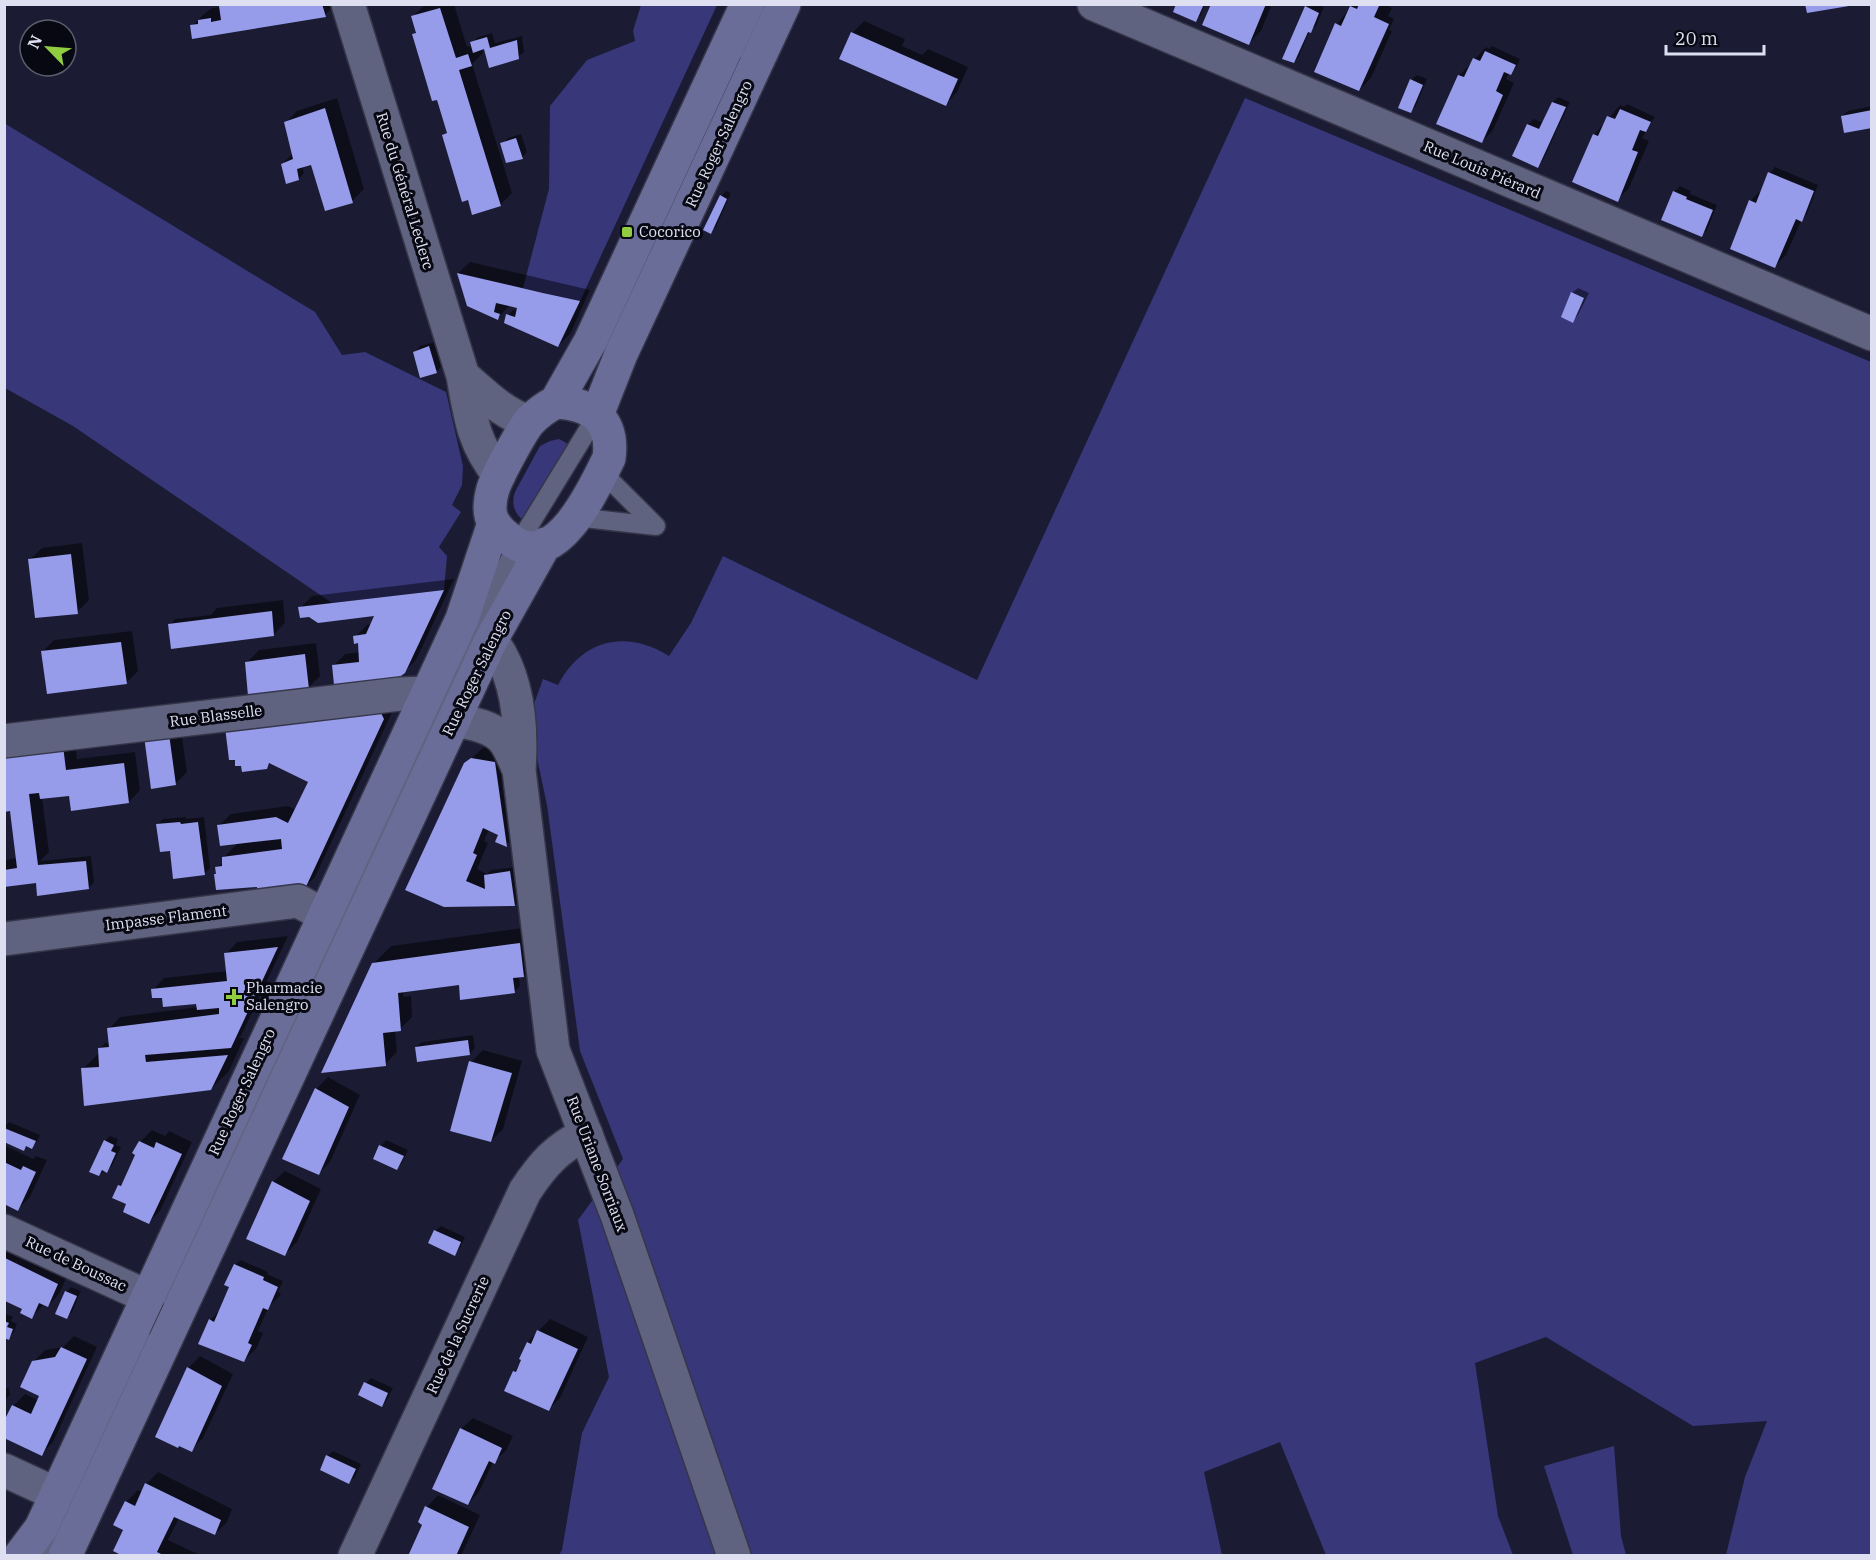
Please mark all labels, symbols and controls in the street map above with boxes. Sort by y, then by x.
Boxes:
north arrow [18,18,78,78]
scale bar [1666,18,1764,56]
text: 20 m [1675,27,1718,50]
text: N [23,32,46,52]
street label: Rue Roger Salengro [681,77,756,210]
street label: Rue du Général Leclerc [372,110,439,272]
street label: Rue Louis Piérard [1421,136,1544,203]
place label: Cocorico [639,222,701,241]
marker: Cocorico [620,225,634,239]
street label: Rue Roger Salengro [438,607,515,739]
street label: Rue Blasselle [169,700,263,731]
street label: Impasse Flament [104,901,228,934]
place label: Pharmacie Salengro [246,978,323,1014]
marker: Pharmacie Salengro [227,990,241,1004]
street label: Rue Roger Salengro [204,1025,279,1158]
street label: Rue Uriane Sorriaux [563,1093,632,1234]
street label: Rue de Boussac [22,1232,130,1295]
street label: Rue de la Sucrerie [422,1273,493,1397]

